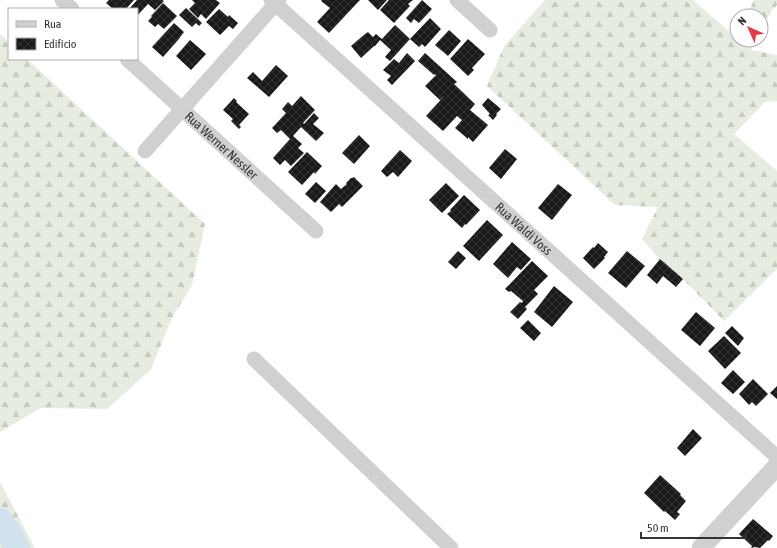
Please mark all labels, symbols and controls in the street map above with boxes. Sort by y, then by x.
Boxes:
legend [8,8,138,60]
north arrow [729,8,769,48]
text: N [735,14,748,27]
text: Rua [44,17,61,31]
text: Edifício [44,37,77,51]
street label: Rua Werner Nessler [182,108,261,182]
street label: Rua Waldi Voss [493,199,556,258]
scale bar [641,514,746,540]
text: 50 m [647,521,669,535]

